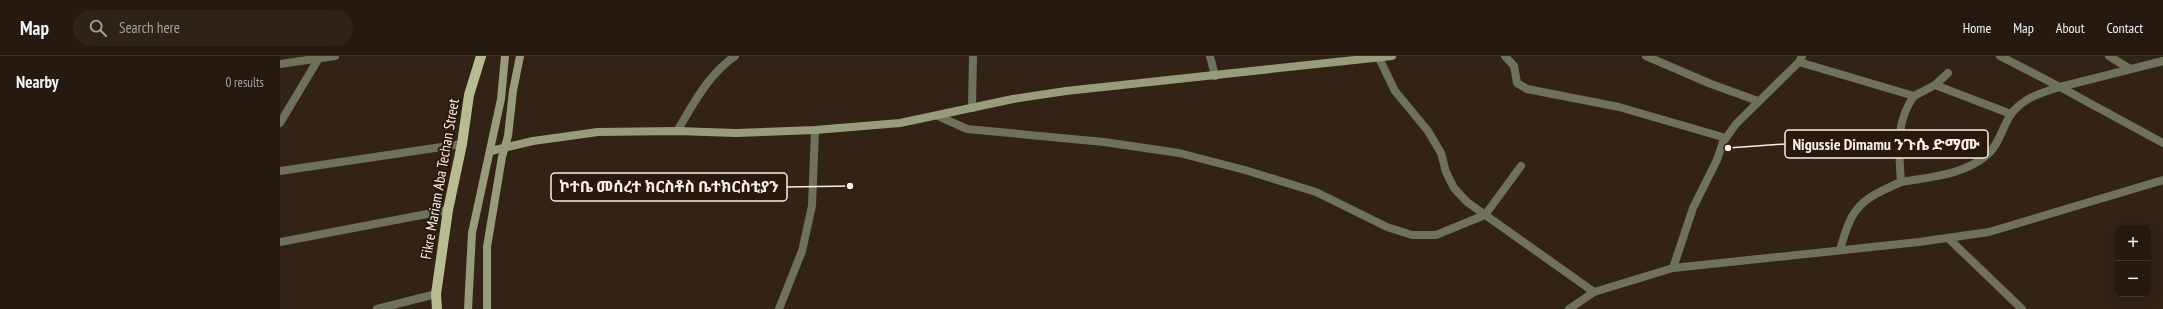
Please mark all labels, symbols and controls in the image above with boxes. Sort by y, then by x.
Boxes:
search box [73,10,353,46]
text: Map [20,16,49,40]
icon: search [87,17,109,39]
text: Search here [119,18,180,37]
text: Home [1963,19,1991,37]
text: Map [2013,19,2034,37]
text: About [2056,19,2085,37]
text: Contact [2107,19,2143,37]
text: Nearby [16,71,59,93]
text: 0 results [225,74,264,91]
street label: Fikre Mariam Aba Techan Street [416,97,463,261]
callout: Nigussie Dimamu ንጉሴ ድማሙ [1785,130,1988,158]
text: Nigussie Dimamu ንጉሴ ድማሙ [1792,134,1980,154]
callout: ኮተቤ መሰረተ ክርስቶስ ቤተክርስቲያን [551,173,787,201]
text: ኮተቤ መሰረተ ክርስቶስ ቤተክርስቲያን [559,176,779,196]
map controls [2115,225,2151,297]
button: + [2115,225,2151,261]
button: − [2115,261,2151,297]

